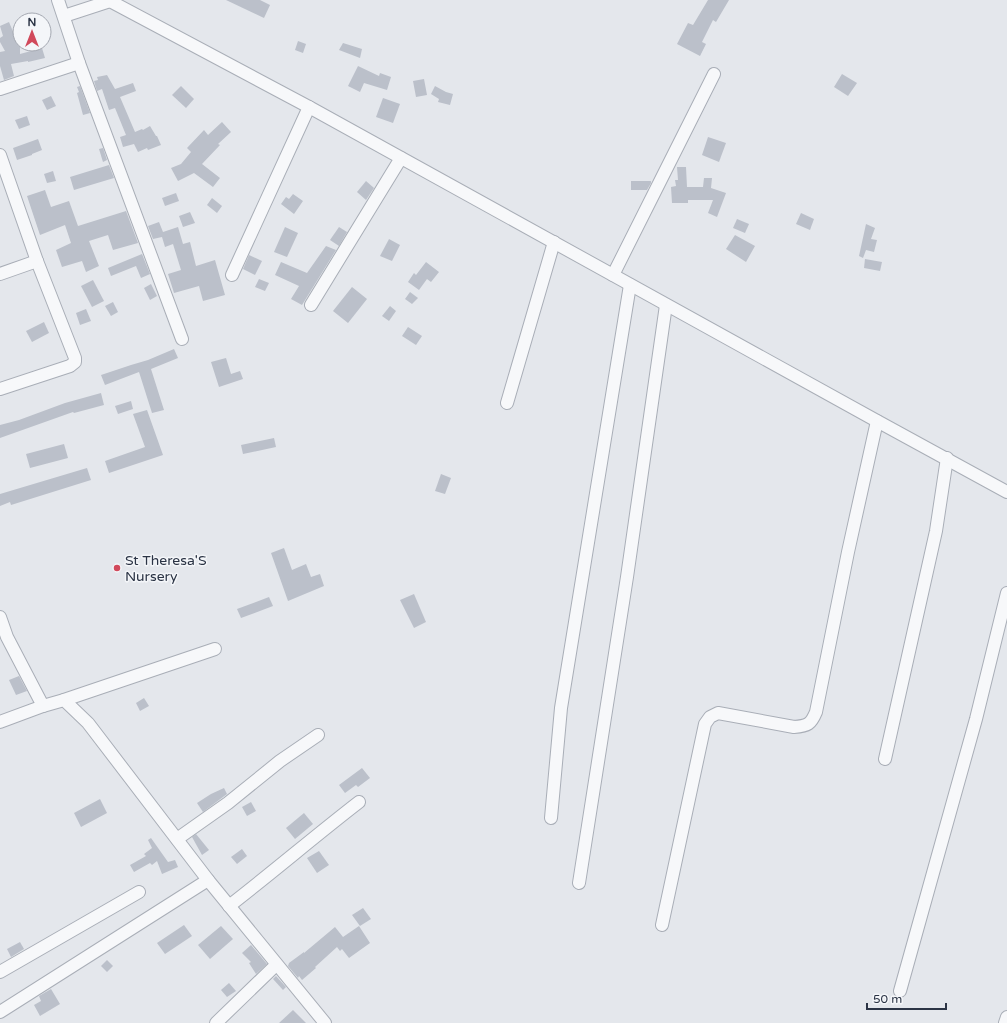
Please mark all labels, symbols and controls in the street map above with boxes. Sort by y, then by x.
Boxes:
north arrow [12,12,52,52]
text: N [28,16,36,29]
place label: St Theresa'S Nursery [125,552,207,585]
marker: St Theresa'S Nursery [112,563,122,573]
scale bar [867,985,946,1011]
text: 50 m [873,992,902,1006]

